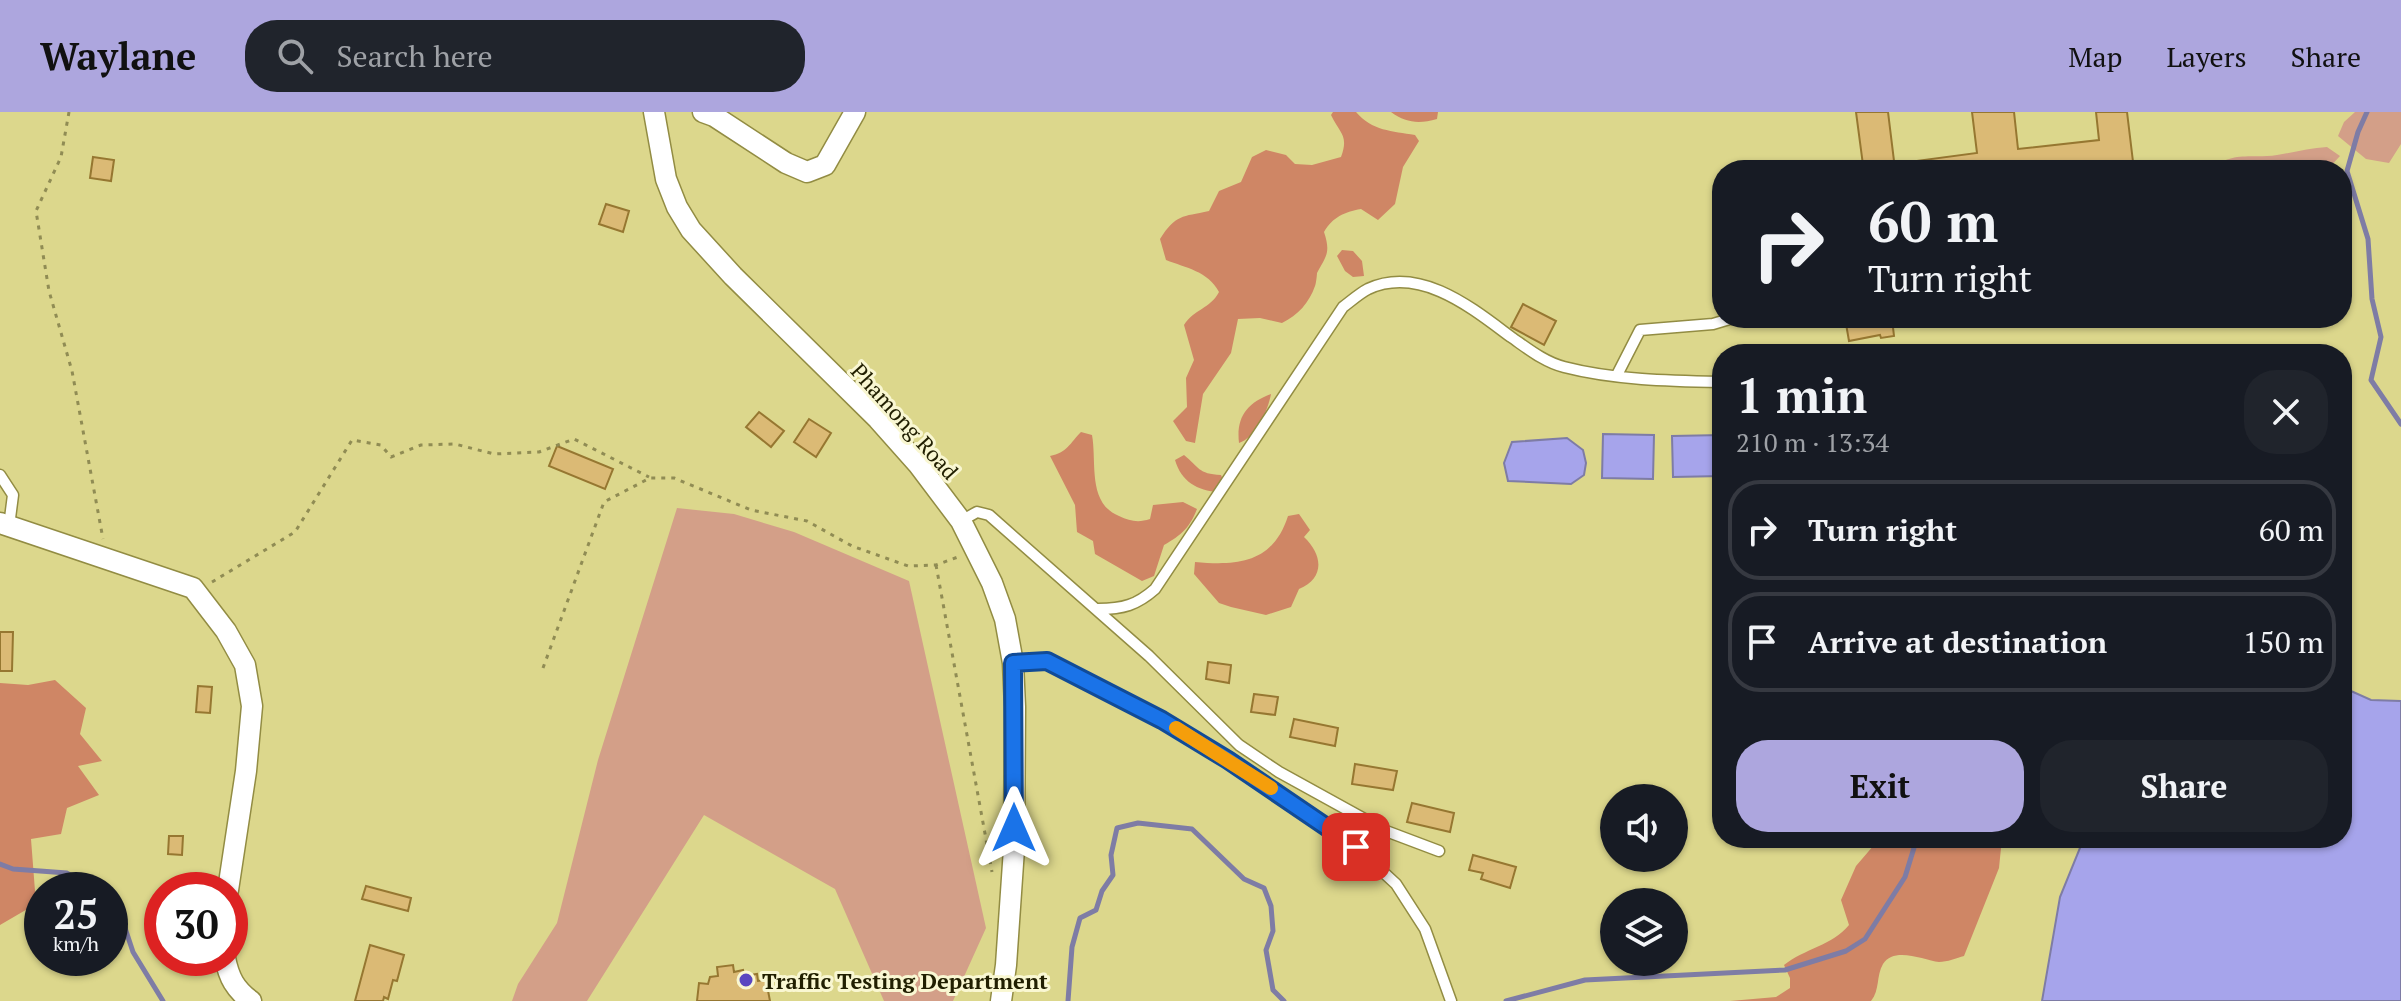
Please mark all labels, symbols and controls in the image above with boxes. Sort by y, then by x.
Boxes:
search box [245,20,805,92]
text: Waylane [40,31,197,81]
icon: search [273,34,317,78]
text: Search here [337,36,493,76]
text: Map [2068,38,2122,75]
text: Layers [2166,38,2247,75]
text: Share [2291,38,2361,75]
text: 60 m [1868,184,1998,258]
icon: right [1736,192,1840,296]
text: Turn right [1868,255,2032,302]
street label: Phamong Road [845,357,965,485]
text: 1 min [1736,363,1867,427]
button: close [2244,370,2328,454]
text: 210 m · 13:34 [1736,425,1889,459]
icon: right [1740,508,1784,552]
text: Turn right [1808,510,1957,550]
text: 60 m [2259,510,2324,550]
icon: arrive [1740,620,1784,664]
text: Arrive at destination [1808,622,2107,662]
text: 150 m [2243,622,2324,662]
button: Exit [1736,740,2024,832]
button: Share [2040,740,2328,832]
map controls [1600,784,1688,976]
button: sound [1600,784,1688,872]
position arrow [972,786,1056,870]
pin [1322,813,1390,881]
icon: arrive [1334,825,1378,869]
speed limit sign: 30 [144,872,248,976]
text: 25 [53,887,99,940]
button: layers [1600,888,1688,976]
text: km/h [53,930,99,957]
place label: Traffic Testing Department [762,966,1048,995]
marker: Traffic Testing Department [737,971,755,989]

